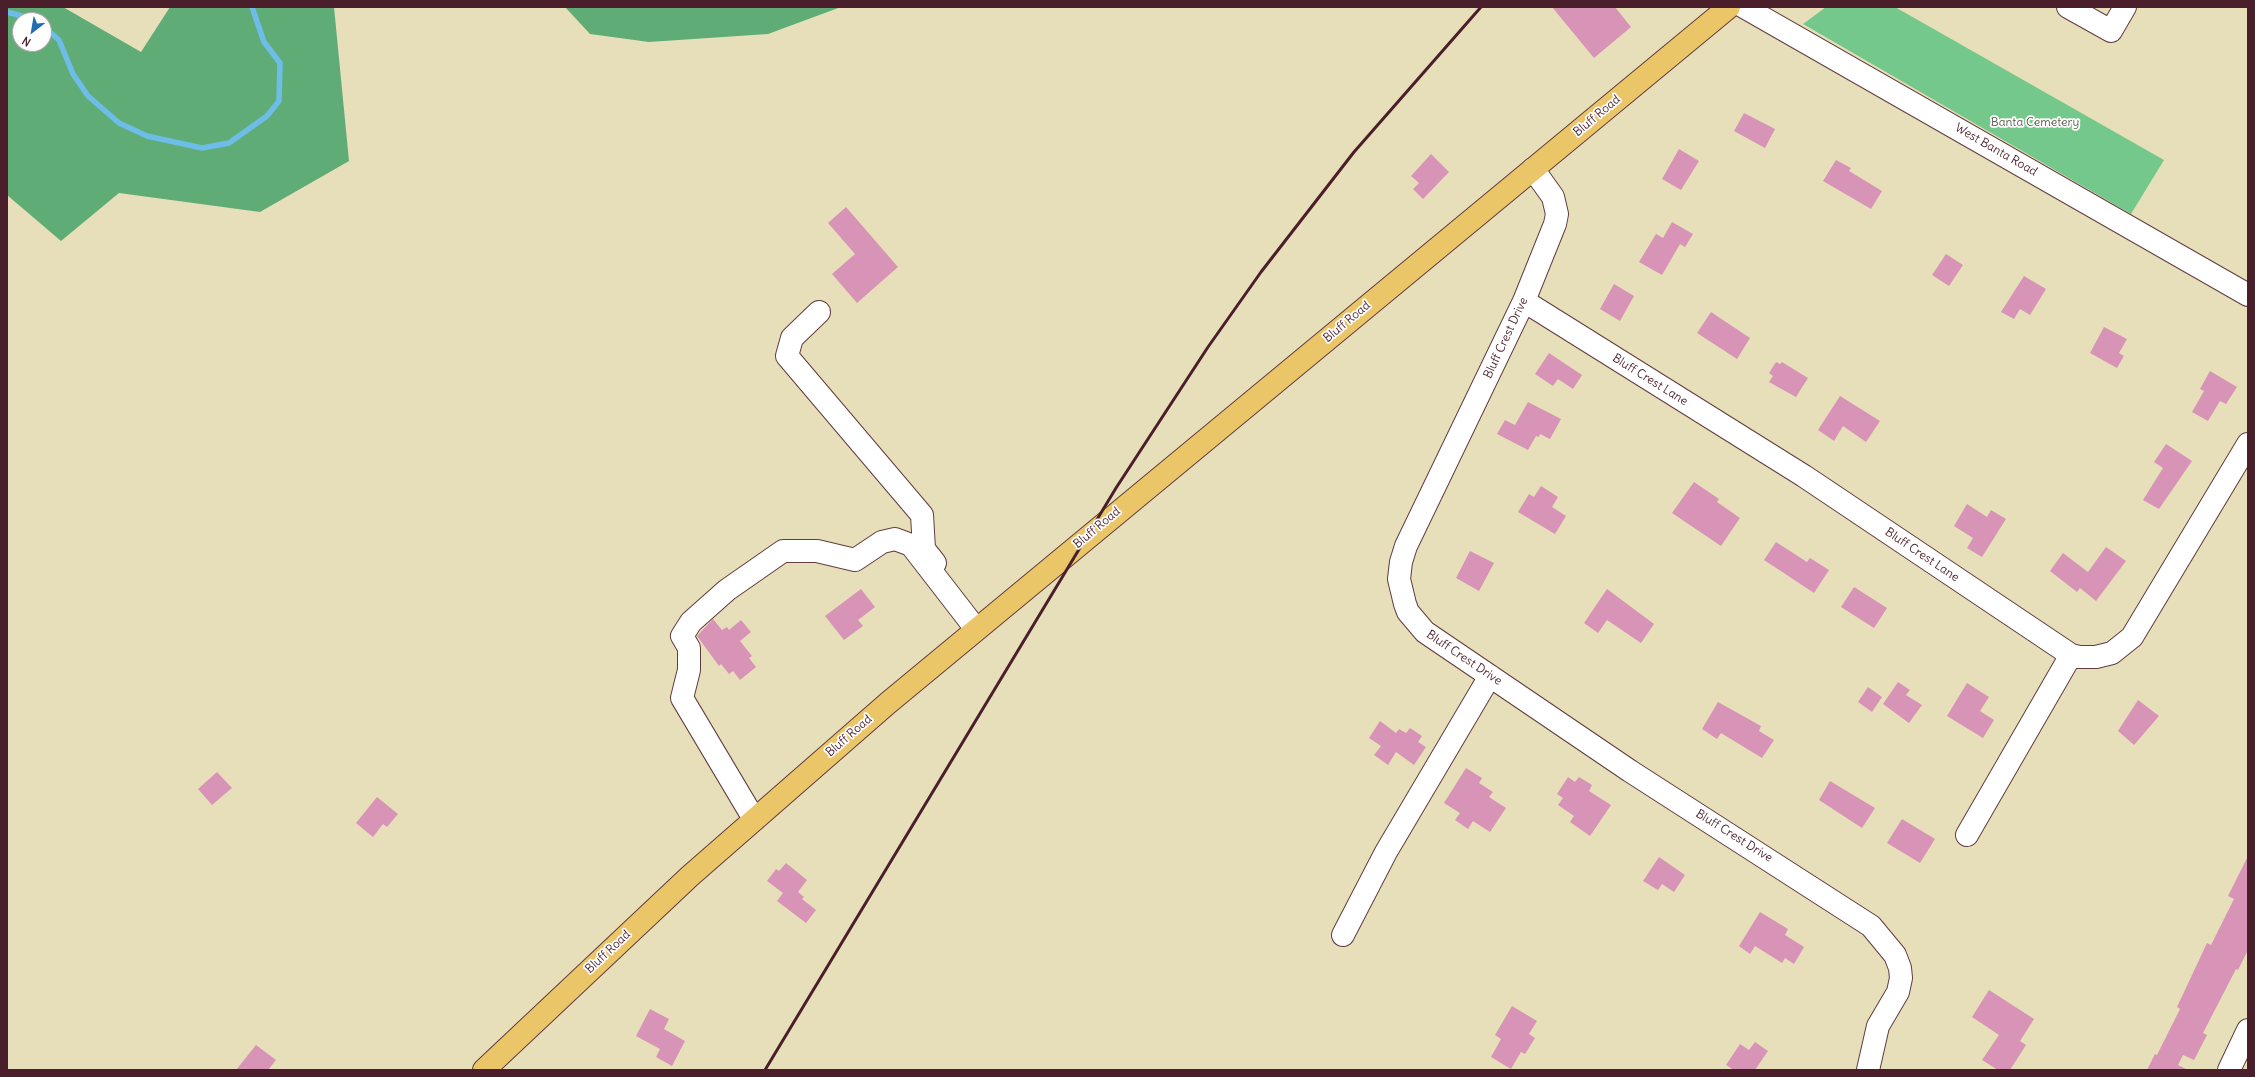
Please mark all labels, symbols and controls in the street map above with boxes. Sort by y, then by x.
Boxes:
north arrow [12,12,52,52]
text: N [19,33,33,49]
street label: Bluff Road [1571,92,1623,140]
park label: Banta Cemetery [1991,116,2079,130]
street label: West Banta Road [1952,121,2040,179]
street label: Bluff Crest Drive [1481,295,1531,381]
street label: Bluff Road [1321,298,1373,346]
street label: Bluff Crest Lane [1610,351,1690,409]
street label: Bluff Road [1071,504,1123,552]
street label: Bluff Crest Lane [1882,525,1962,585]
street label: Bluff Crest Drive [1424,627,1504,689]
street label: Bluff Road [823,712,875,760]
street label: Bluff Crest Drive [1693,807,1775,865]
street label: Bluff Road [582,928,634,976]

